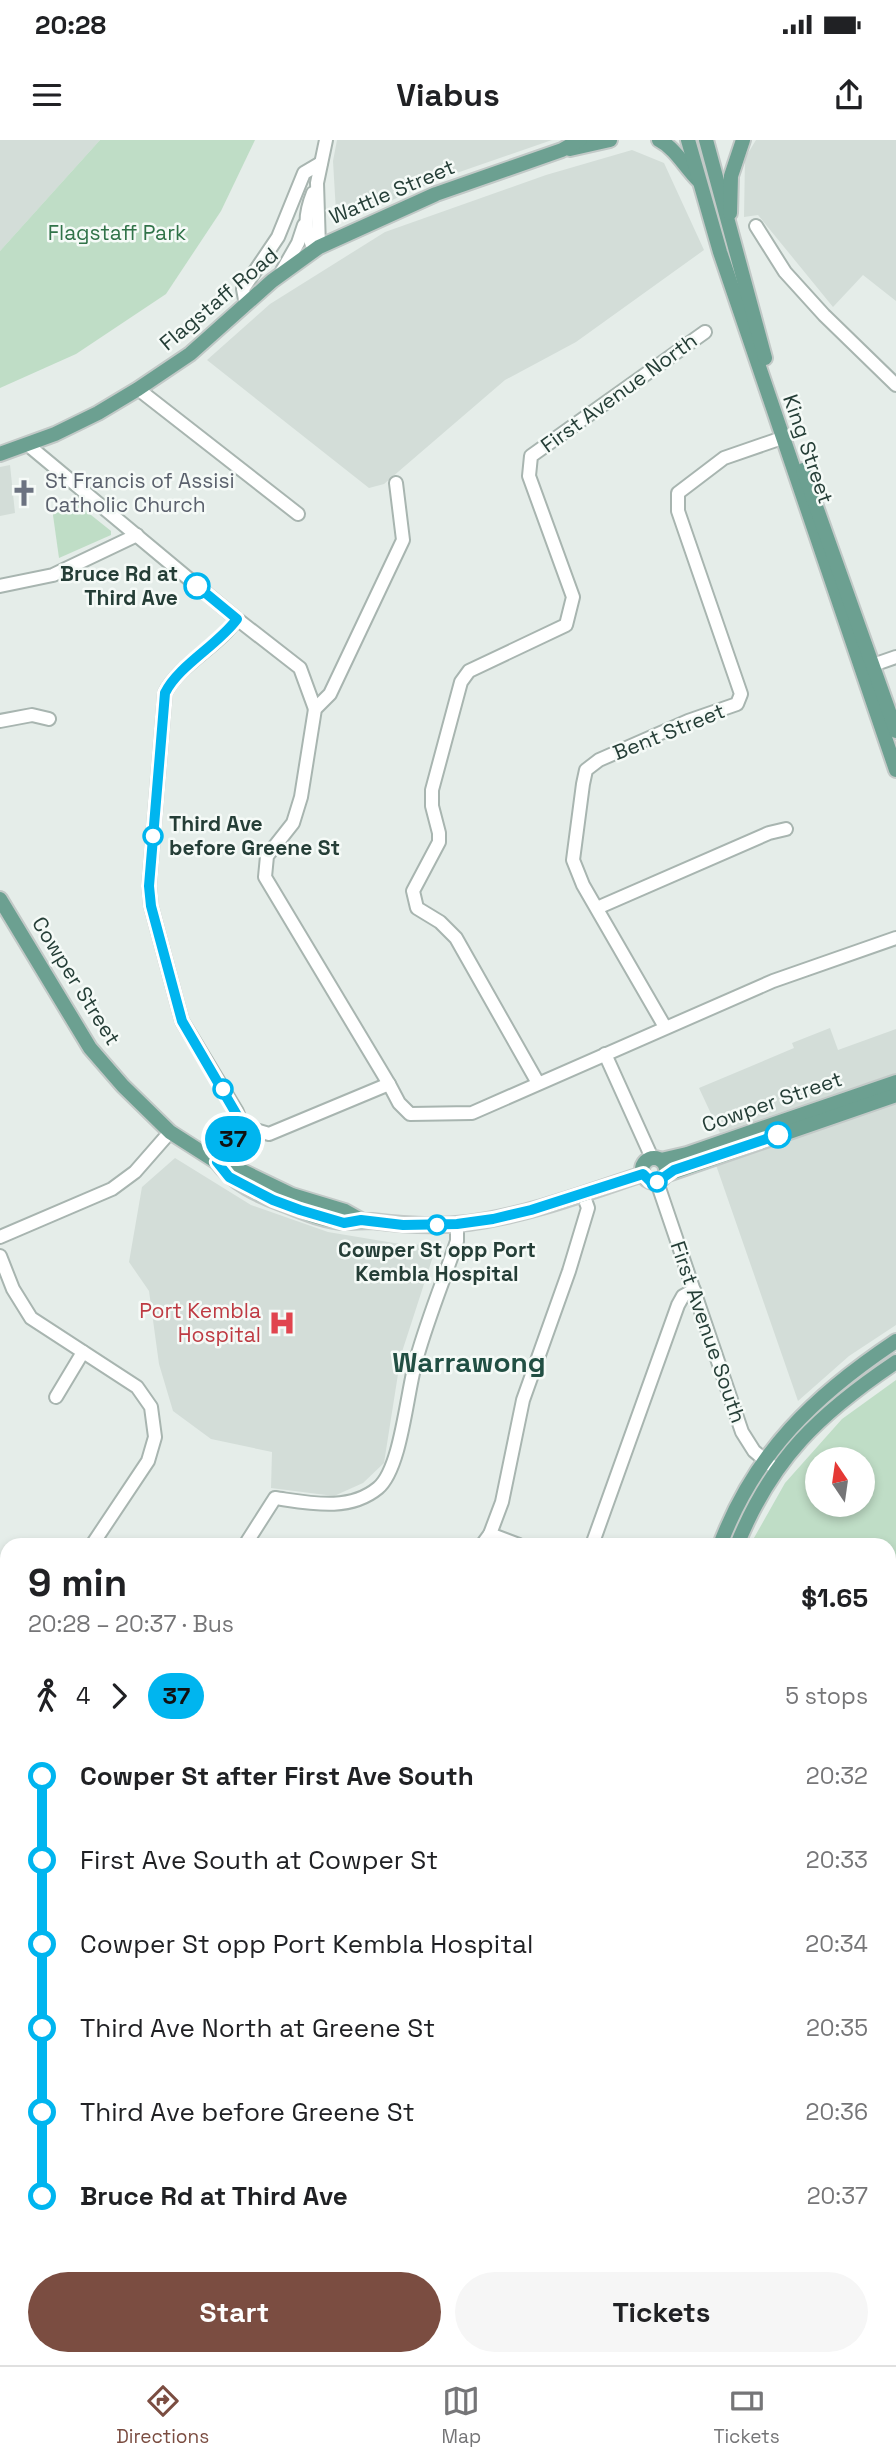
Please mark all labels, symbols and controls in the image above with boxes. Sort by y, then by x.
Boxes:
text: 20:28 [35,8,106,42]
text: Viabus [396,75,500,115]
icon: menu [28,76,66,114]
icon: share [830,76,868,114]
street label: Wattle Street [325,153,459,230]
park label: Flagstaff Park [48,219,186,246]
street label: Flagstaff Road [154,241,283,356]
street label: First Avenue North [535,327,702,458]
street label: King Street [777,391,840,507]
place label: St Francis of Assisi Catholic Church [45,467,235,518]
church icon: St Francis of Assisi Catholic Church [9,478,39,508]
place label: Bruce Rd at Third Ave [60,560,178,611]
marker: Bruce Rd at Third Ave [184,573,210,599]
street label: Bent Street [609,697,729,766]
place label: Third Ave before Greene St [169,810,340,861]
marker: Third Ave before Greene St [143,826,163,846]
street label: Cowper Street [26,911,127,1050]
street label: Cowper Street [698,1065,845,1138]
unlabelled marker [213,1079,233,1099]
line badge: 37 [202,1116,264,1162]
unlabelled marker [765,1122,791,1148]
text: 37 [219,1123,247,1154]
unlabelled marker [647,1172,667,1192]
marker: Cowper St opp Port Kembla Hospital [427,1215,447,1235]
place label: Cowper St opp Port Kembla Hospital [338,1236,536,1287]
street label: First Avenue South [665,1237,752,1426]
place label: Port Kembla Hospital [139,1297,261,1348]
hospital icon: Port Kembla Hospital [267,1308,297,1338]
district label: Warrawong [392,1344,546,1380]
north arrow [805,1447,875,1517]
map controls [805,1447,875,1517]
text: 9 min [28,1559,127,1607]
text: $1.65 [801,1581,868,1615]
text: 20:28 – 20:37 · Bus [28,1609,234,1639]
icon: walk [28,1677,66,1715]
icon: forward [100,1677,138,1715]
text: 37 [162,1680,190,1711]
text: 4 [76,1681,90,1711]
text: 5 stops [785,1681,868,1711]
text: Cowper St after First Ave South [80,1759,474,1793]
text: 20:32 [806,1761,868,1791]
text: First Ave South at Cowper St [80,1843,438,1877]
text: 20:33 [806,1845,868,1875]
text: Cowper St opp Port Kembla Hospital [80,1927,533,1961]
text: 20:34 [805,1929,868,1959]
text: Third Ave North at Greene St [80,2011,435,2045]
text: 20:35 [806,2013,868,2043]
text: Third Ave before Greene St [80,2095,415,2129]
text: 20:36 [806,2097,868,2127]
text: Bruce Rd at Third Ave [80,2179,348,2213]
text: 20:37 [807,2181,868,2211]
button: Start [28,2272,441,2352]
button: Tickets [455,2272,868,2352]
tab: Directions [116,2382,209,2449]
tab: Map [442,2382,481,2449]
tab: Tickets [713,2382,780,2449]

